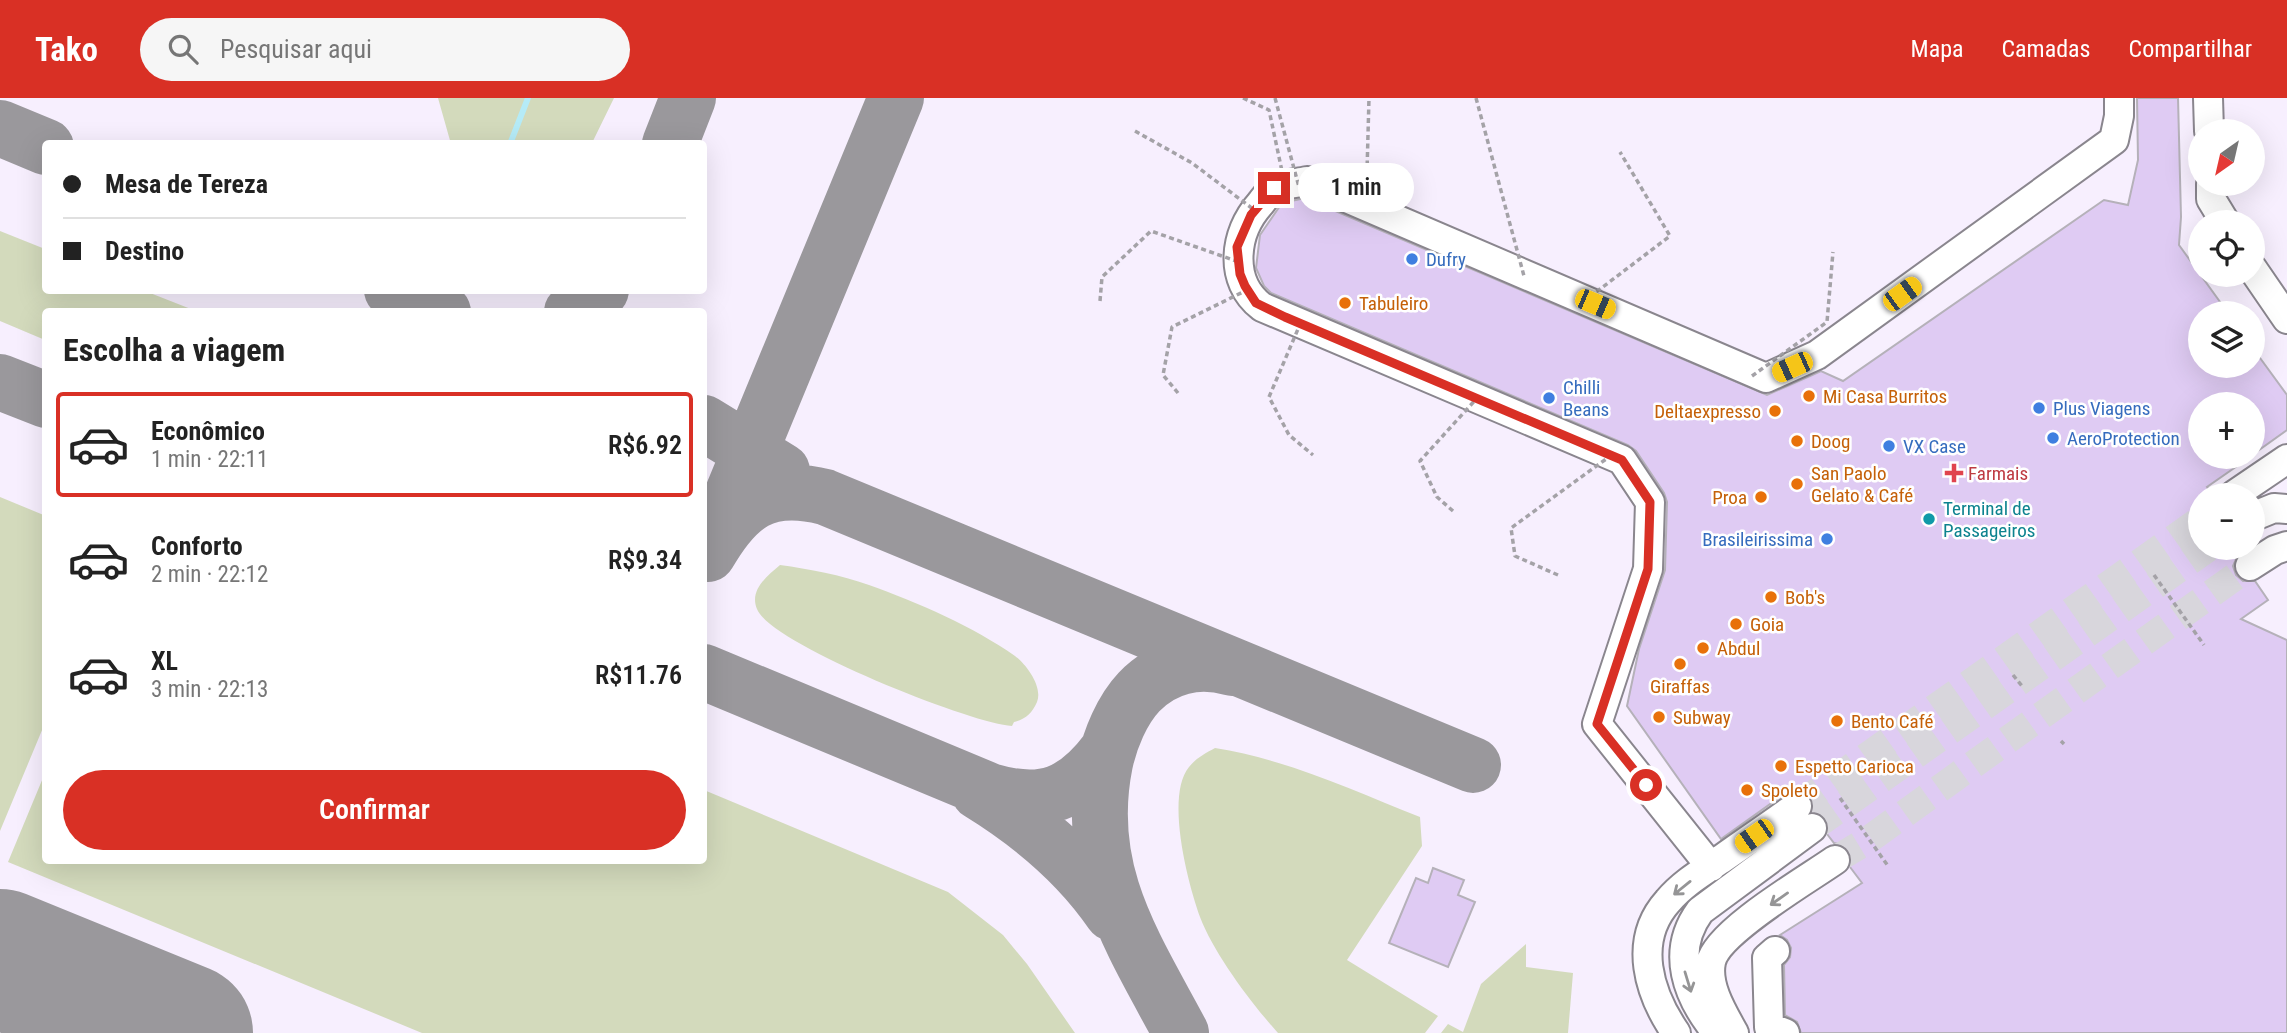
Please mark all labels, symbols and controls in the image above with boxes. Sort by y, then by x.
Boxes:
search box [140,18,630,81]
text: Tako [35,30,98,69]
icon: search [164,30,202,68]
text: Pesquisar aqui [220,34,372,64]
text: Mapa [1911,35,1964,63]
text: Camadas [2002,35,2091,63]
text: Compartilhar [2129,35,2252,63]
north arrow [2188,119,2264,196]
map controls [2188,119,2265,560]
callout: 1 min [1298,164,1414,212]
text: Mesa de Tereza [105,169,268,199]
route end [1258,172,1290,204]
text: 1 min [1331,174,1381,201]
button: locate [2188,210,2265,287]
text: Destino [105,236,184,266]
place label: Dufry [1426,248,1466,271]
marker: Dufry [1404,251,1420,267]
car [1879,273,1926,315]
car [1572,286,1619,322]
place label: Tabuleiro [1359,292,1428,315]
marker: Tabuleiro [1337,295,1353,311]
button: layers [2188,301,2265,378]
text: Escolha a viagem [63,331,285,369]
car [1769,349,1816,385]
place label: Chilli Beans [1563,376,1609,421]
place label: Mi Casa Burritos [1823,385,1947,408]
marker: Mi Casa Burritos [1801,388,1817,404]
marker: Chilli Beans [1541,390,1557,406]
button: + [2188,392,2265,469]
place label: Plus Viagens [2053,397,2150,420]
place label: Deltaexpresso [1654,400,1761,423]
marker: Plus Viagens [2031,400,2047,416]
marker: Deltaexpresso [1767,403,1783,419]
icon: car [67,413,130,476]
text: Econômico [151,416,265,446]
place label: AeroProtection [2067,427,2180,450]
text: R$6.92 [608,430,682,460]
place label: Doog [1811,430,1850,453]
marker: AeroProtection [2045,430,2061,446]
marker: Doog [1789,433,1805,449]
place label: VX Case [1903,435,1966,458]
marker: VX Case [1881,438,1897,454]
text: 1 min · 22:11 [151,446,268,473]
place label: San Paolo Gelato & Café [1811,462,1913,507]
place label: Farmais [1968,462,2028,485]
marker: Farmais [1946,465,1962,481]
marker: San Paolo Gelato & Café [1789,476,1805,492]
button: − [2188,483,2265,560]
place label: Proa [1712,486,1747,509]
marker: Proa [1753,489,1769,505]
place label: Terminal de Passageiros [1943,497,2035,542]
marker: Terminal de Passageiros [1921,511,1937,527]
icon: car [67,528,130,591]
place label: Brasileirissima [1702,528,1813,551]
text: Conforto [151,531,243,561]
marker: Brasileirissima [1819,531,1835,547]
text: R$9.34 [608,545,682,575]
text: 2 min · 22:12 [151,561,268,588]
place label: Bob's [1785,586,1825,609]
marker: Bob's [1763,589,1779,605]
place label: Goia [1750,613,1784,636]
marker: Goia [1728,616,1744,632]
place label: Abdul [1717,637,1760,660]
marker: Abdul [1695,640,1711,656]
icon: car [67,643,130,706]
text: XL [151,646,178,676]
marker: Giraffas [1672,656,1688,672]
text: R$11.76 [595,660,682,690]
place label: Giraffas [1650,675,1710,698]
text: 3 min · 22:13 [151,676,268,703]
place label: Subway [1673,706,1731,729]
marker: Subway [1651,709,1667,725]
place label: Bento Café [1851,710,1933,733]
marker: Bento Café [1829,713,1845,729]
place label: Espetto Carioca [1795,755,1914,778]
marker: Espetto Carioca [1773,758,1789,774]
route start [1630,769,1662,801]
button: Confirmar [63,770,686,850]
place label: Spoleto [1761,779,1818,802]
marker: Spoleto [1739,782,1755,798]
car [1731,815,1778,857]
one-way arrow [1673,881,1691,896]
one-way arrow [1770,892,1789,906]
one-way arrow [1683,970,1696,992]

